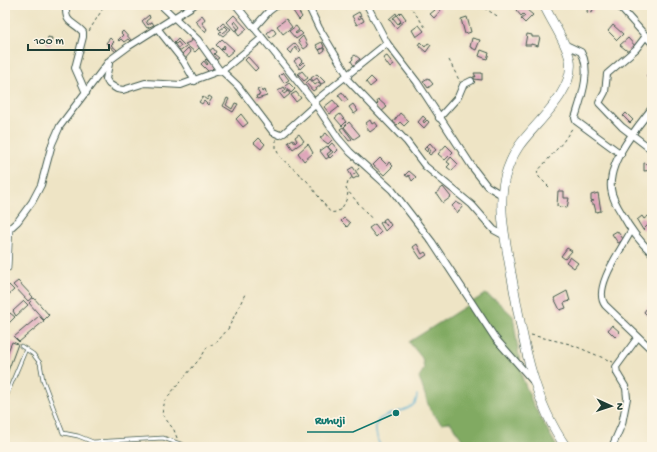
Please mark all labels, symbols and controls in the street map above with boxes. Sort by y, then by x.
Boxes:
scale bar [28,26,109,52]
text: 100 m [33,35,64,49]
north arrow [591,386,631,426]
text: N [613,403,625,410]
callout: Ruhuji [307,408,353,432]
text: Ruhuji [314,415,345,429]

